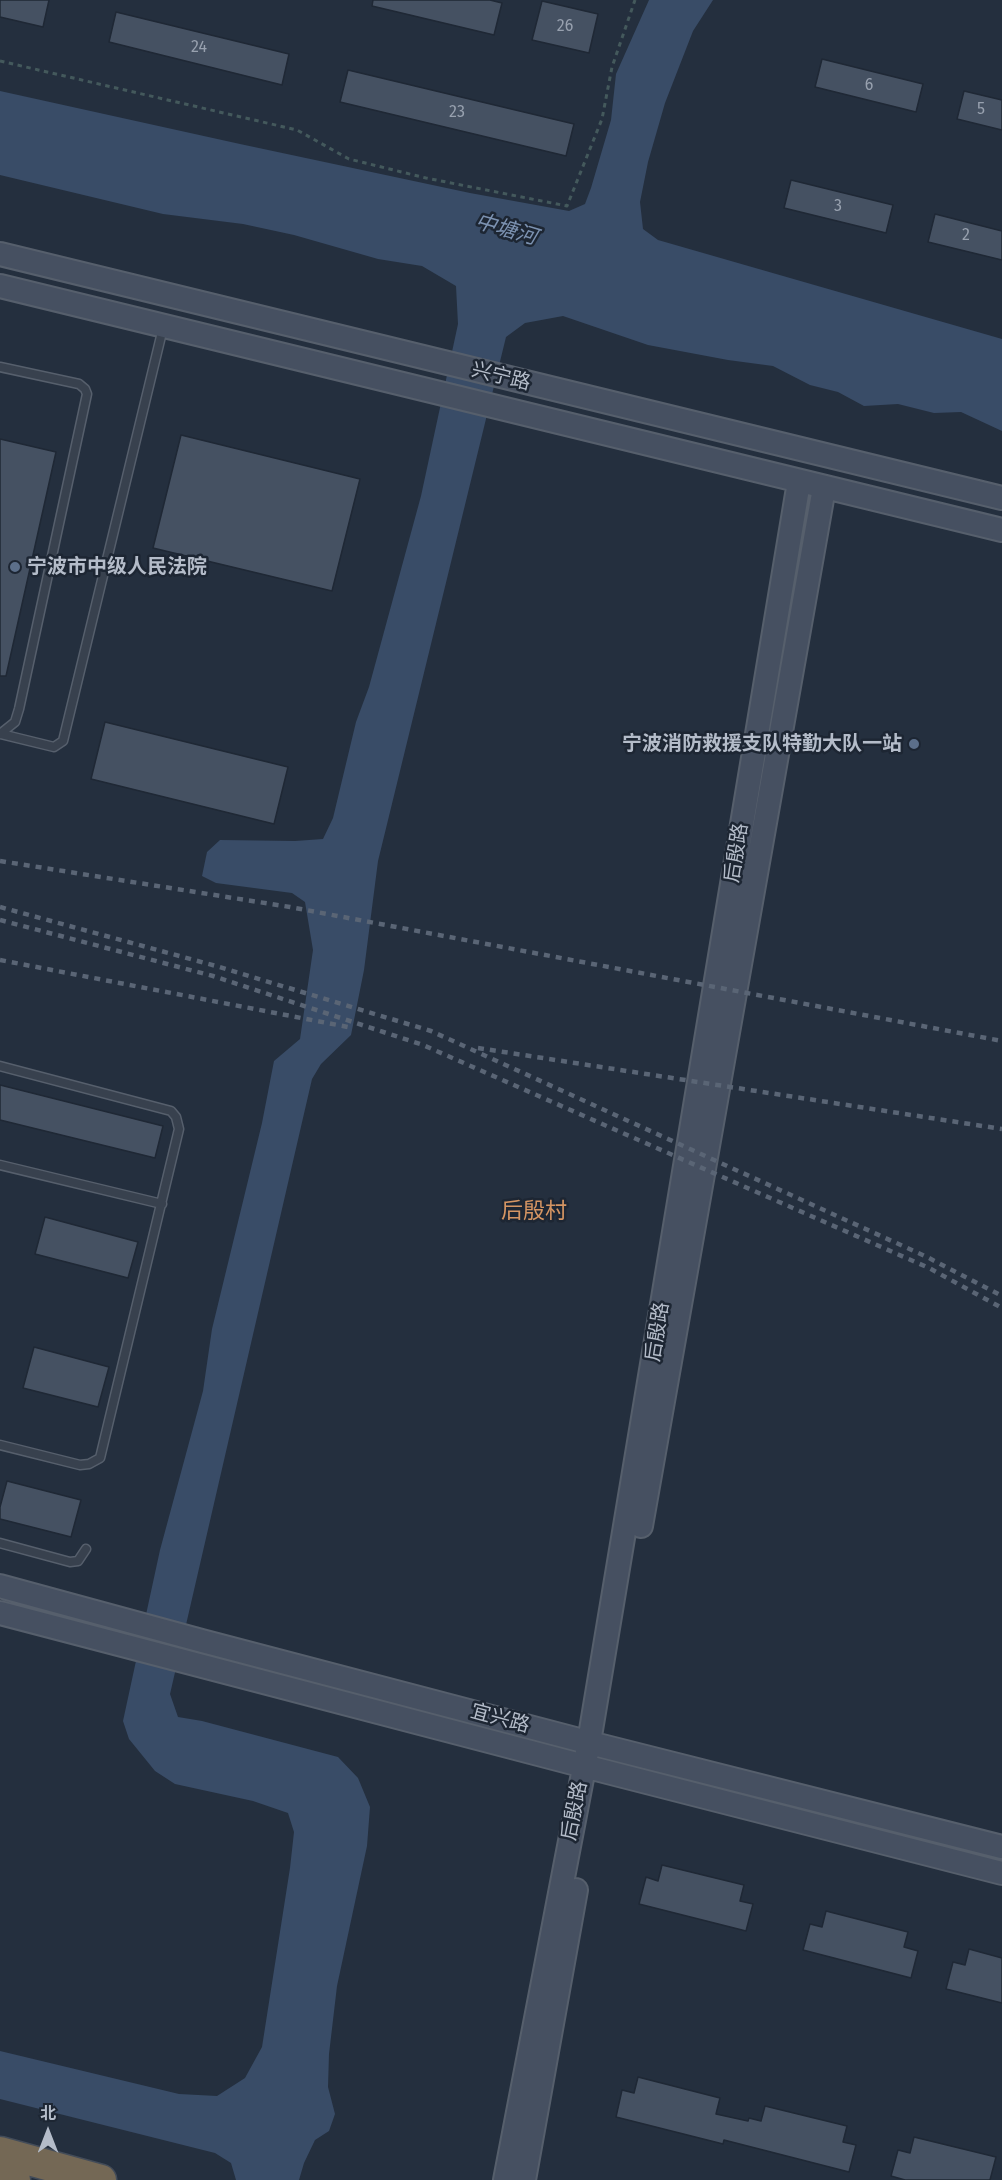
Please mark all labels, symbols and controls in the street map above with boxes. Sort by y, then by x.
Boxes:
house number: 26 [557,17,573,37]
house number: 24 [191,38,207,58]
house number: 6 [865,76,873,96]
house number: 5 [977,100,985,120]
house number: 23 [449,103,465,123]
house number: 3 [834,197,842,217]
water label: 中塘河 [472,209,540,251]
house number: 2 [962,226,970,246]
street label: 兴宁路 [469,358,533,396]
place label: 宁波市中级人民法院 [27,555,207,579]
marker: 宁波市中级人民法院 [8,560,22,574]
place label: 宁波消防救援支队特勤大队一站 [622,732,902,756]
marker: 宁波消防救援支队特勤大队一站 [907,737,921,751]
street label: 后殷路 [720,821,754,885]
district label: 后殷村 [501,1199,567,1225]
street label: 后殷路 [641,1300,675,1364]
street label: 宜兴路 [468,1700,532,1738]
street label: 后殷路 [557,1779,593,1843]
north arrow [18,2102,78,2162]
text: 北 [40,2104,56,2123]

